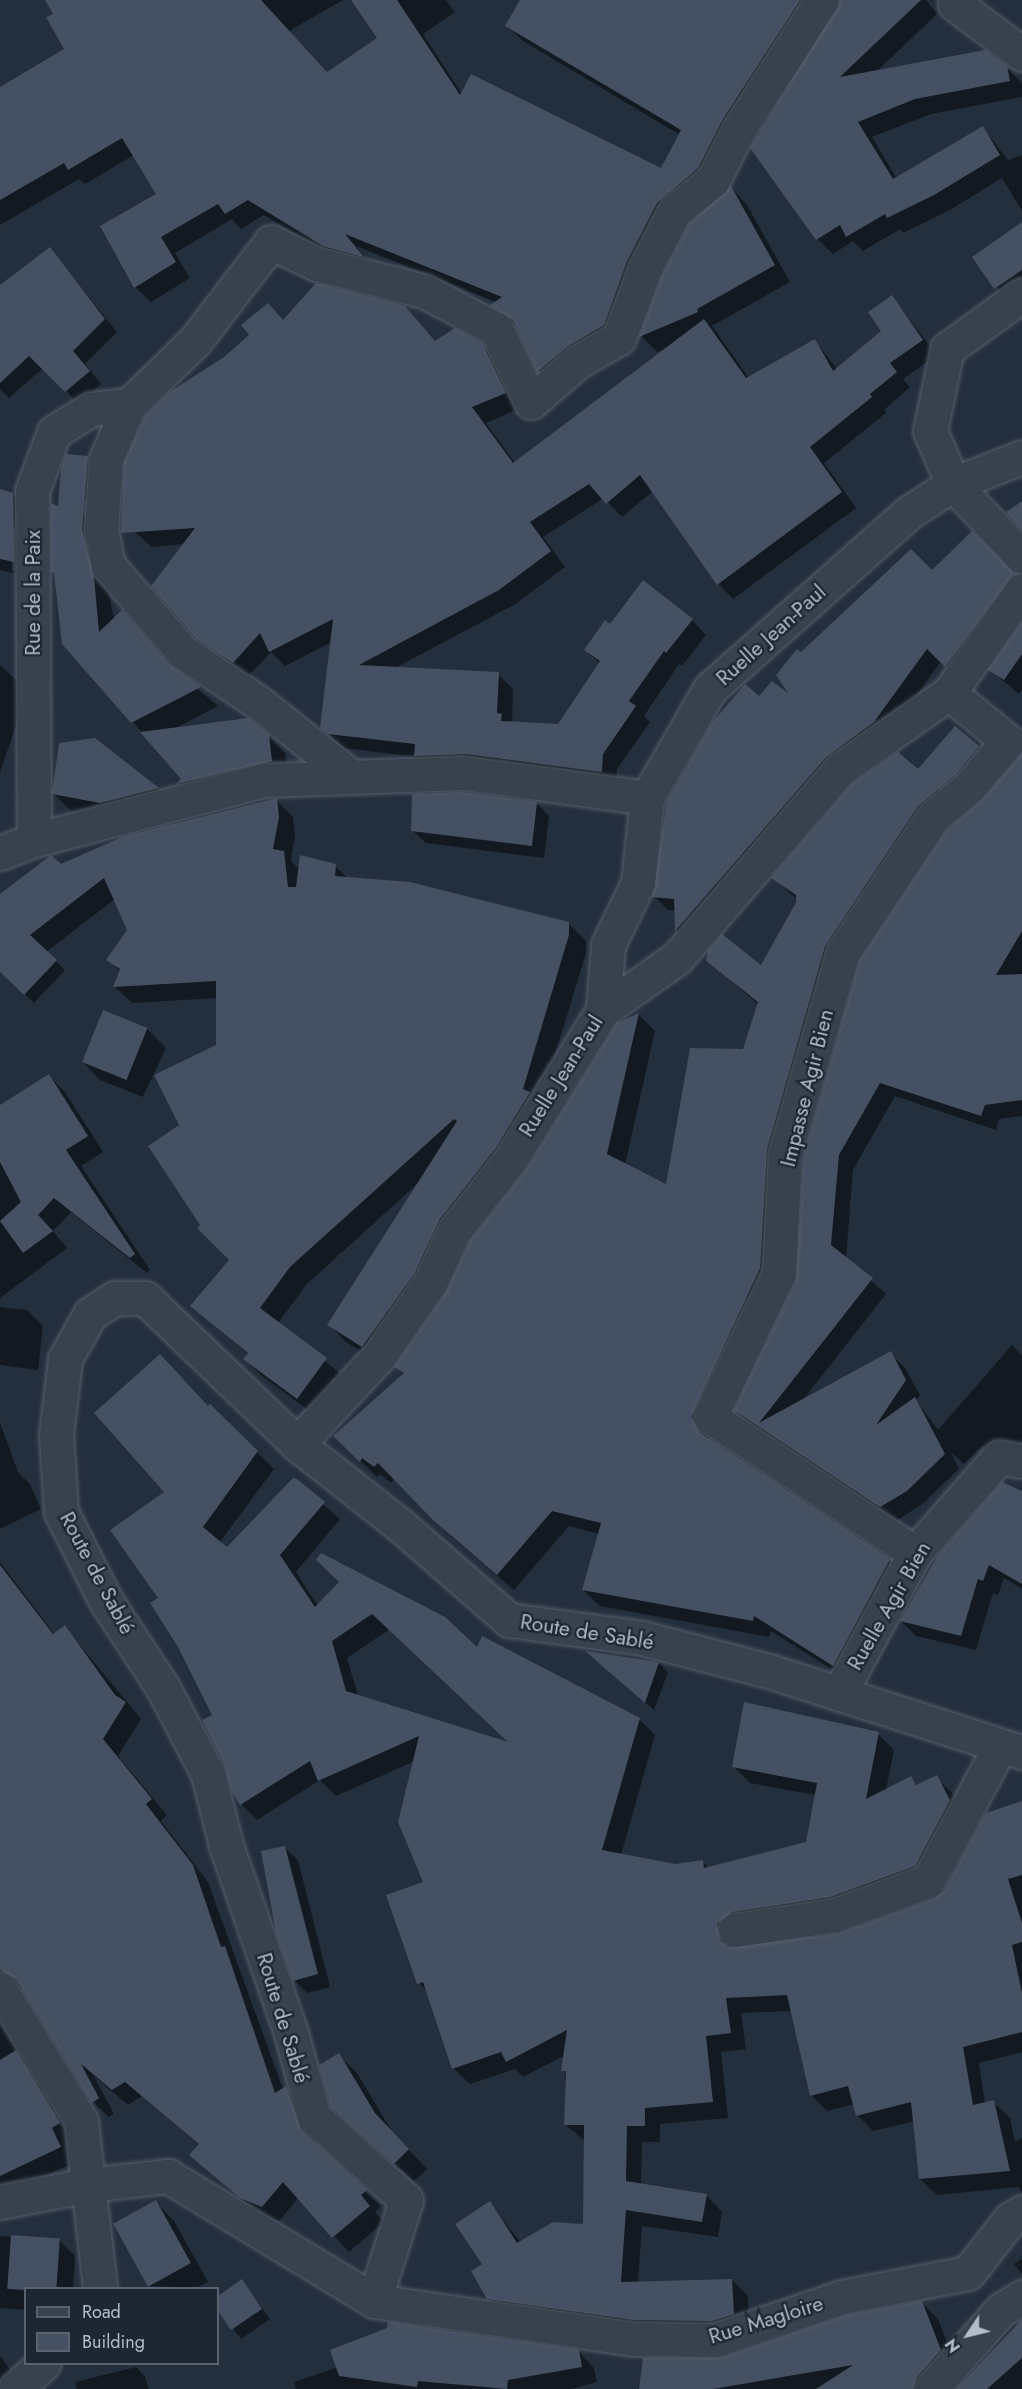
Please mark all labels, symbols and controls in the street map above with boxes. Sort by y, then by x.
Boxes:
street label: Rue de la Paix [20,530,46,656]
street label: Ruelle Jean-Paul [711,579,831,691]
street label: Impasse Agir Bien [775,1007,839,1169]
street label: Ruelle Jean-Paul [514,1011,608,1141]
street label: Route de Sablé [54,1508,140,1638]
street label: Ruelle Agir Bien [842,1537,936,1675]
street label: Route de Sablé [519,1609,655,1655]
street label: Route de Sablé [251,1950,315,2086]
legend [24,2287,219,2365]
street label: Rue Magloire [706,2291,826,2349]
text: Road [82,2299,121,2325]
north arrow [938,2305,998,2365]
text: Building [82,2329,145,2355]
text: N [940,2334,966,2357]

